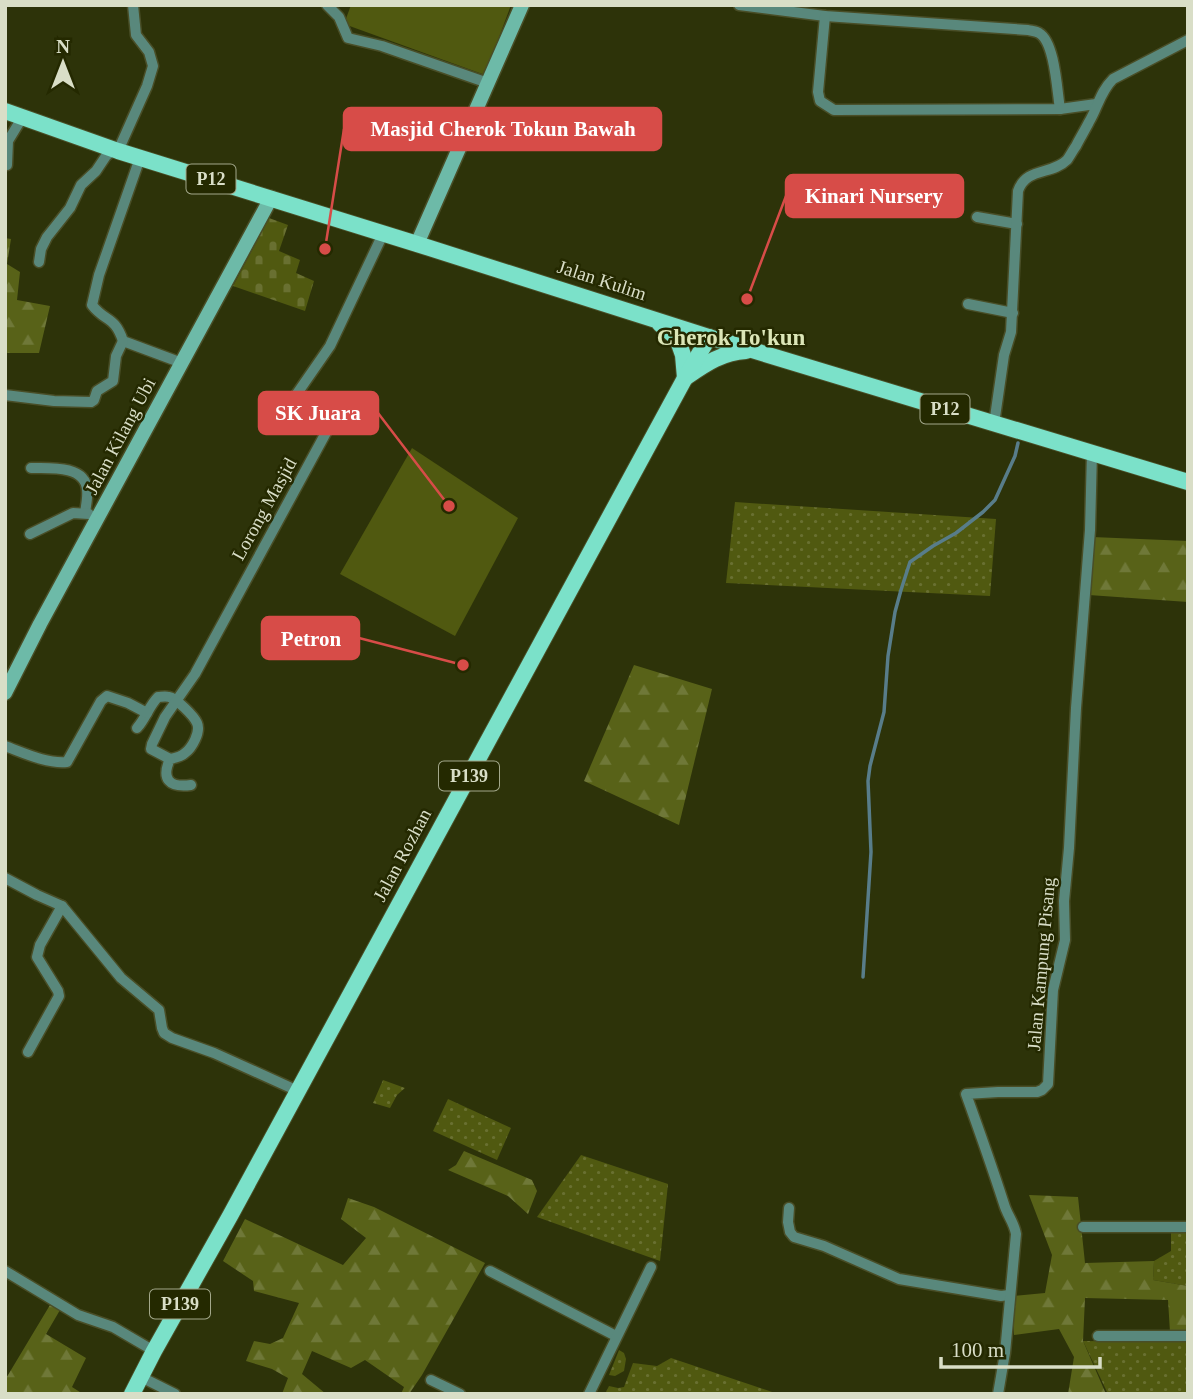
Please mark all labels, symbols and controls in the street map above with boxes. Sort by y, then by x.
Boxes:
north arrow [28,28,98,98]
text: N [56,36,70,57]
callout: Masjid Cherok Tokun Bawah [344,108,661,150]
text: Masjid Cherok Tokun Bawah [370,117,636,141]
road number: P12 [186,164,235,194]
callout: Kinari Nursery [786,175,963,217]
text: Kinari Nursery [805,184,944,208]
street label: Jalan Kulim [555,256,649,304]
district label: Cherok To'kun [657,325,805,350]
street label: Jalan Kilang Ubi [81,374,159,498]
callout: SK Juara [259,392,378,434]
road number: P12 [920,394,970,424]
text: SK Juara [275,401,361,425]
street label: Lorong Masjid [227,454,301,564]
callout: Petron [262,617,359,659]
text: Petron [281,627,341,651]
road number: P139 [439,762,499,790]
street label: Jalan Rozhan [369,805,435,905]
street label: Jalan Kampung Pisang [1023,876,1059,1052]
road number: P139 [150,1289,210,1318]
scale bar [941,1326,1100,1370]
text: 100 m [951,1338,1004,1362]

